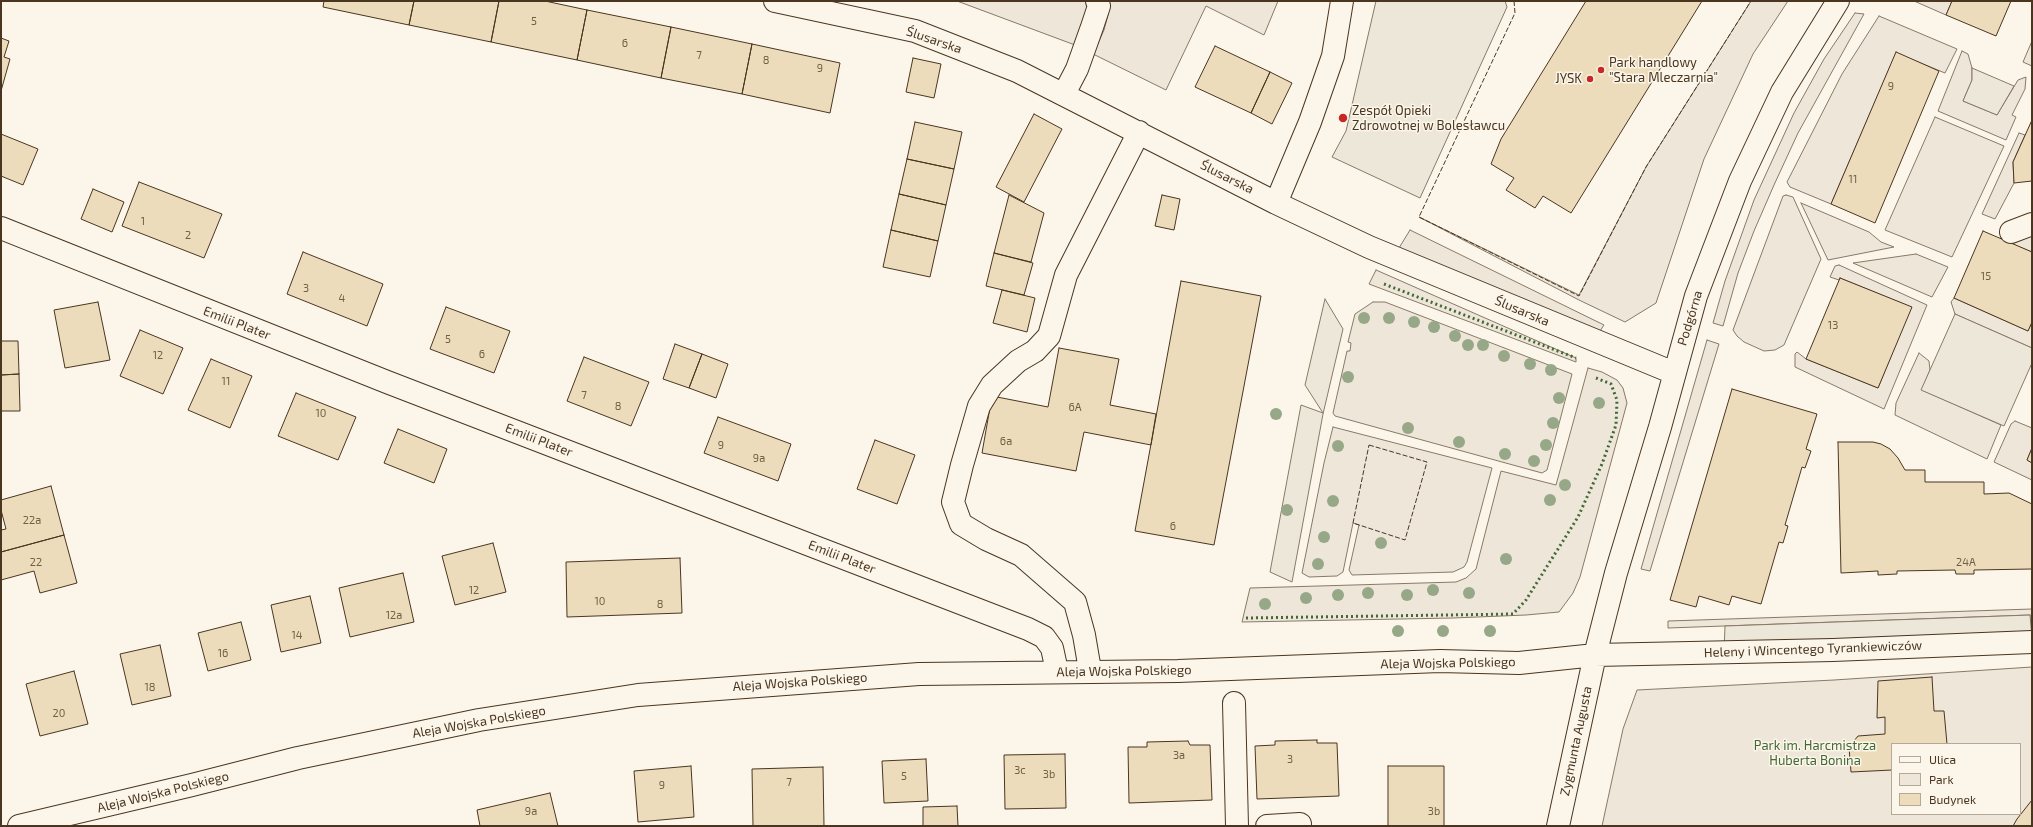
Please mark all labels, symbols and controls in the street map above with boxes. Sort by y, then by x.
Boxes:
house number: 5 [531,14,537,28]
street label: Ślusarska [904,23,964,57]
house number: 6 [622,36,628,50]
house number: 7 [696,48,702,62]
house number: 8 [763,53,769,67]
place label: Park handlowy "Stara Mleczarnia" [1609,55,1718,86]
house number: 9 [817,61,823,75]
marker: Park handlowy "Stara Mleczarnia" [1596,65,1606,75]
place label: JYSK [1555,71,1582,87]
marker: JYSK [1585,74,1595,84]
house number: 9 [1888,79,1894,93]
place label: Zespół Opieki Zdrowotnej w Bolesławcu [1352,103,1505,134]
marker: Zespół Opieki Zdrowotnej w Bolesławcu [1337,112,1349,124]
street label: Ślusarska [1198,157,1256,197]
house number: 11 [1849,172,1857,186]
house number: 1 [141,214,145,228]
house number: 2 [185,228,191,242]
house number: 15 [1981,269,1991,283]
house number: 3 [303,281,309,295]
street label: Podgórna [1674,289,1706,347]
house number: 4 [339,291,345,305]
street label: Ślusarska [1492,293,1552,329]
street label: Emilii Plater [201,303,273,343]
house number: 13 [1828,318,1838,332]
house number: 5 [445,332,451,346]
house number: 6 [479,347,485,361]
house number: 12 [153,348,163,362]
house number: 11 [222,374,230,388]
house number: 7 [581,388,587,402]
house number: 8 [615,399,621,413]
house number: 6A [1068,400,1082,414]
house number: 10 [315,406,327,420]
street label: Emilii Plater [503,420,575,460]
house number: 6a [1000,434,1012,448]
house number: 9 [718,438,724,452]
house number: 9a [753,451,765,465]
house number: 22a [23,513,41,527]
house number: 6 [1170,519,1176,533]
street label: Emilii Plater [806,537,878,577]
house number: 22 [30,555,42,569]
house number: 24A [1956,555,1976,569]
house number: 12 [469,583,479,597]
house number: 10 [594,594,606,608]
house number: 8 [657,597,663,611]
house number: 12a [386,608,402,622]
house number: 14 [291,628,303,642]
street label: Heleny i Wincentego Tyrankiewiczów [1704,637,1922,661]
house number: 16 [218,646,228,660]
street label: Aleja Wojska Polskiego [1380,654,1516,672]
street label: Aleja Wojska Polskiego [1056,662,1192,680]
street label: Aleja Wojska Polskiego [732,670,868,694]
house number: 18 [144,680,156,694]
street label: Zygmunta Augusta [1557,685,1595,797]
street label: Aleja Wojska Polskiego [411,703,547,741]
house number: 20 [53,706,65,720]
park label: Park im. Harcmistrza Huberta Bonina [1754,738,1876,769]
legend [1891,743,2021,815]
house number: 3a [1173,748,1185,762]
house number: 3 [1287,752,1293,766]
text: Ulica [1929,752,1956,766]
house number: 3c [1014,763,1026,777]
house number: 3b [1043,767,1055,781]
street label: Aleja Wojska Polskiego [96,768,230,816]
house number: 5 [901,769,907,783]
text: Park [1929,772,1954,786]
house number: 7 [786,775,792,789]
house number: 9 [659,778,665,792]
text: Budynek [1929,792,1976,806]
house number: 9a [525,804,537,818]
house number: 3b [1428,804,1440,818]

